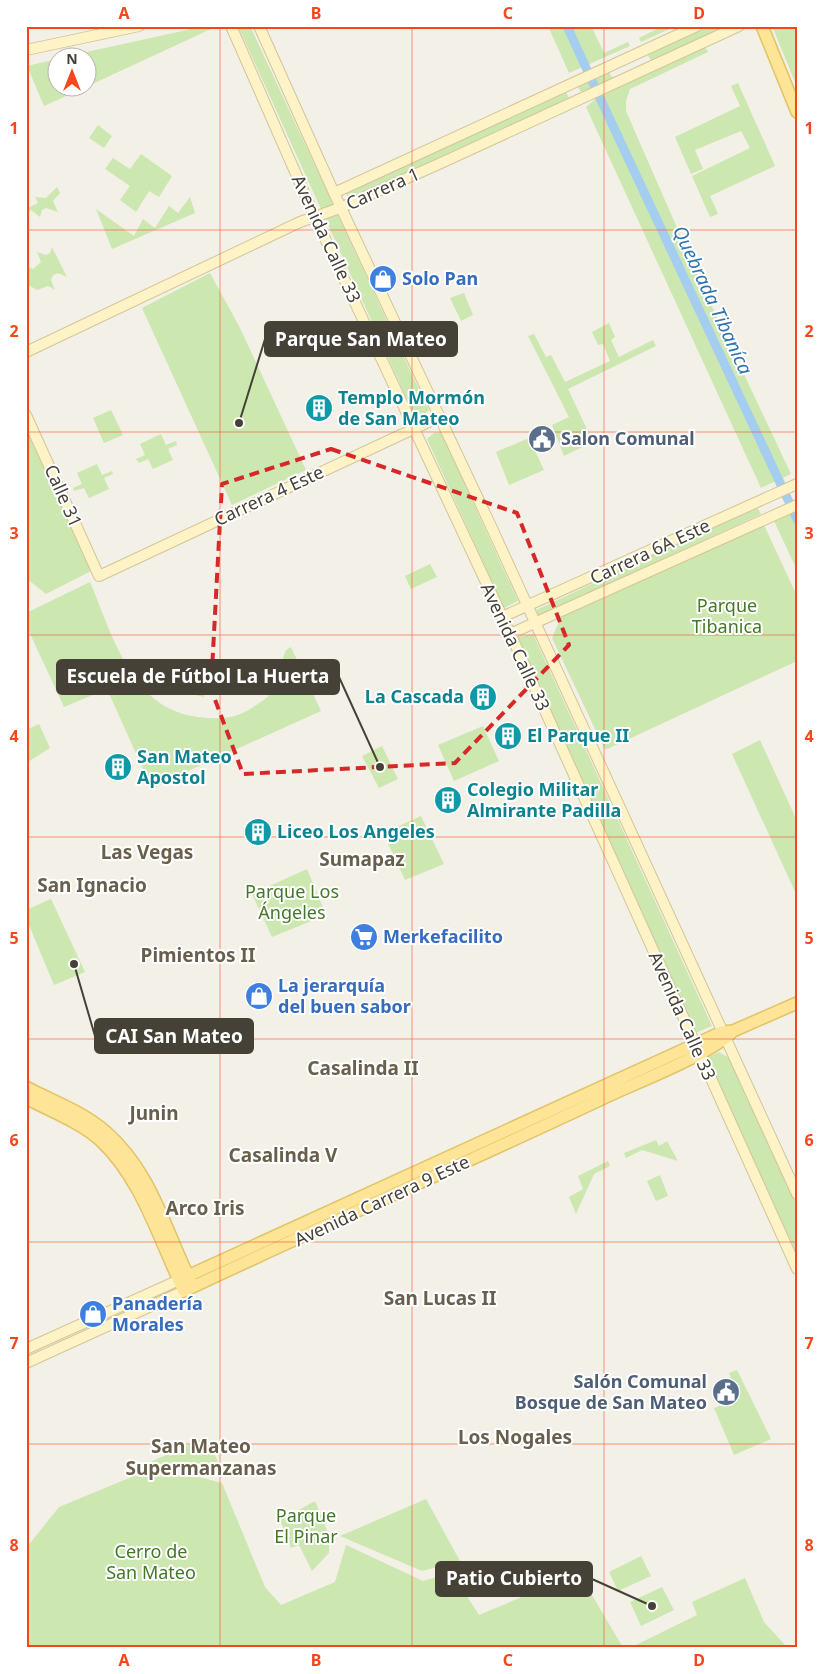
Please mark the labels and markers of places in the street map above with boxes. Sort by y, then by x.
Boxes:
shop icon: Solo Pan [368,264,398,294]
place label: Solo Pan [402,266,478,290]
callout: Parque San Mateo [265,322,457,356]
place label: Templo Mormón de San Mateo [338,385,485,430]
building icon: Templo Mormón de San Mateo [304,393,334,423]
public building icon: Salon Comunal [527,424,557,454]
place label: Salon Comunal [561,426,695,450]
callout: Escuela de Fútbol La Huerta [57,660,339,694]
building icon: La Cascada [468,682,498,712]
place label: La Cascada [365,684,464,708]
building icon: El Parque II [493,721,523,751]
place label: El Parque II [527,723,629,747]
place label: San Mateo Apostol [137,744,232,789]
building icon: San Mateo Apostol [103,752,133,782]
place label: Colegio Militar Almirante Padilla [467,777,621,822]
building icon: Colegio Militar Almirante Padilla [433,785,463,815]
building icon: Liceo Los Angeles [243,817,273,847]
place label: Liceo Los Angeles [277,819,435,843]
supermarket icon: Merkefacilito [349,922,379,952]
place label: Merkefacilito [383,924,503,948]
place label: La jerarquía del buen sabor [278,973,411,1018]
shop icon: La jerarquía del buen sabor [244,981,274,1011]
callout: CAI San Mateo [95,1019,253,1053]
place label: Panadería Morales [112,1291,203,1336]
shop icon: Panadería Morales [78,1299,108,1329]
place label: Salón Comunal Bosque de San Mateo [515,1369,707,1414]
public building icon: Salón Comunal Bosque de San Mateo [711,1377,741,1407]
callout: Patio Cubierto [436,1562,592,1596]

